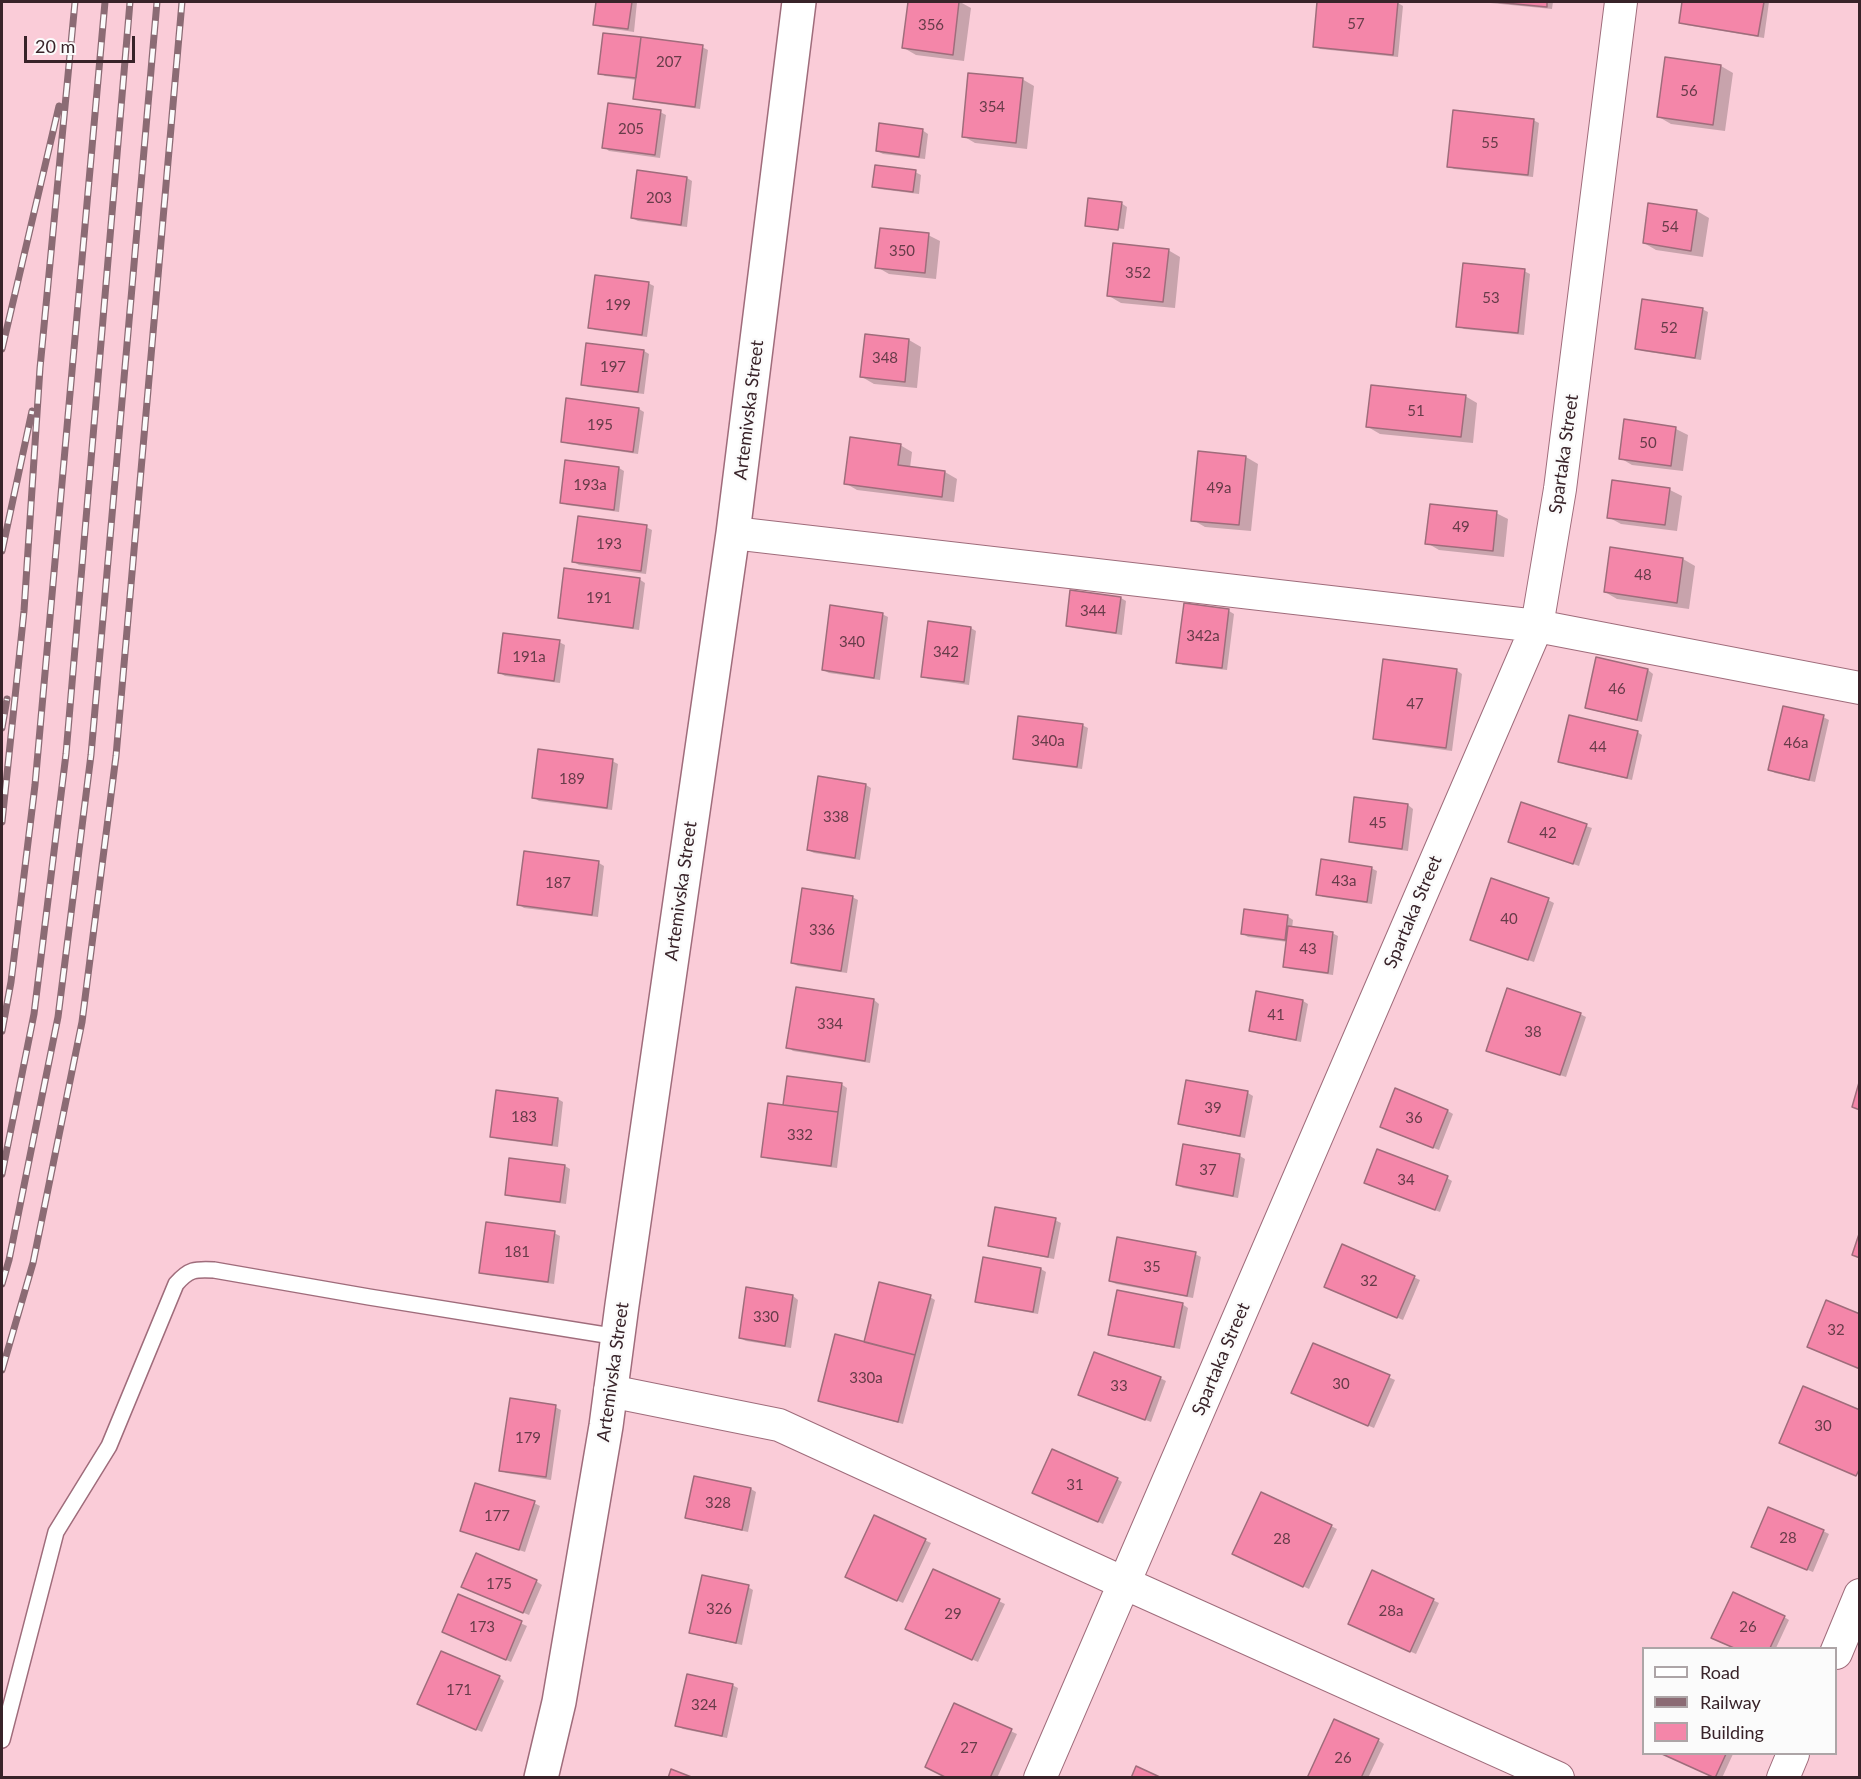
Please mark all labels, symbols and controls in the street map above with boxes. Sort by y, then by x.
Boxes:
house number: 57 [1347,15,1365,33]
house number: 356 [918,16,944,34]
scale bar [27,24,138,62]
text: 20 m [35,35,75,57]
house number: 207 [656,53,682,71]
house number: 56 [1680,82,1698,100]
house number: 354 [979,98,1005,116]
house number: 205 [618,120,644,138]
house number: 55 [1481,134,1499,152]
house number: 203 [646,189,672,207]
house number: 54 [1661,218,1679,236]
house number: 350 [889,242,915,260]
house number: 352 [1125,264,1151,282]
house number: 53 [1482,289,1500,307]
house number: 199 [605,296,631,314]
house number: 52 [1660,319,1678,337]
street label: Artemivska Street [730,339,768,481]
house number: 348 [872,349,898,367]
house number: 197 [600,358,626,376]
street label: Spartaka Street [1545,393,1583,515]
house number: 51 [1407,402,1425,420]
house number: 195 [587,416,613,434]
house number: 50 [1639,434,1657,452]
house number: 193а [573,476,607,494]
house number: 49а [1207,479,1231,497]
house number: 49 [1452,518,1470,536]
house number: 193 [596,535,622,553]
house number: 48 [1634,566,1652,584]
house number: 191 [586,589,612,607]
house number: 344 [1080,602,1106,620]
house number: 342а [1186,627,1220,645]
house number: 340 [839,633,865,651]
house number: 342 [933,643,959,661]
house number: 191а [512,648,546,666]
house number: 46 [1608,680,1626,698]
house number: 47 [1406,695,1424,713]
house number: 340а [1031,732,1065,750]
house number: 46а [1784,734,1808,752]
house number: 44 [1589,738,1607,756]
house number: 189 [559,770,585,788]
house number: 338 [823,808,849,826]
house number: 45 [1369,814,1387,832]
street label: Artemivska Street [661,820,701,962]
house number: 42 [1539,824,1557,842]
street label: Spartaka Street [1379,852,1447,972]
house number: 43а [1332,872,1356,890]
house number: 187 [545,874,571,892]
house number: 40 [1500,910,1518,928]
house number: 336 [809,921,835,939]
house number: 43 [1299,940,1317,958]
house number: 41 [1267,1006,1285,1024]
house number: 334 [817,1015,843,1033]
house number: 38 [1524,1023,1542,1041]
house number: 39 [1204,1099,1222,1117]
house number: 183 [511,1108,537,1126]
house number: 36 [1405,1109,1423,1127]
house number: 332 [787,1126,813,1144]
house number: 37 [1199,1161,1217,1179]
house number: 34 [1397,1171,1415,1189]
house number: 181 [504,1243,530,1261]
house number: 35 [1143,1258,1161,1276]
house number: 32 [1360,1272,1378,1290]
street label: Spartaka Street [1187,1299,1255,1419]
street label: Artemivska Street [593,1301,633,1443]
house number: 330 [753,1308,779,1326]
house number: 32 [1827,1321,1845,1339]
house number: 330а [849,1369,883,1387]
house number: 30 [1332,1375,1350,1393]
house number: 33 [1110,1377,1128,1395]
house number: 30 [1814,1417,1832,1435]
house number: 179 [515,1429,541,1447]
house number: 31 [1066,1476,1084,1494]
house number: 328 [705,1494,731,1512]
house number: 177 [484,1507,510,1525]
house number: 28 [1779,1529,1797,1547]
house number: 28 [1273,1530,1291,1548]
house number: 175 [486,1575,512,1593]
house number: 326 [706,1600,732,1618]
house number: 28а [1379,1602,1403,1620]
house number: 29 [944,1605,962,1623]
house number: 173 [469,1618,495,1636]
house number: 26 [1739,1618,1757,1636]
legend [1642,1647,1837,1755]
text: Road [1700,1661,1740,1683]
house number: 171 [446,1681,472,1699]
text: Railway [1700,1691,1761,1713]
house number: 324 [691,1696,717,1714]
text: Building [1700,1721,1764,1743]
house number: 27 [960,1739,978,1757]
house number: 26 [1334,1749,1352,1767]

